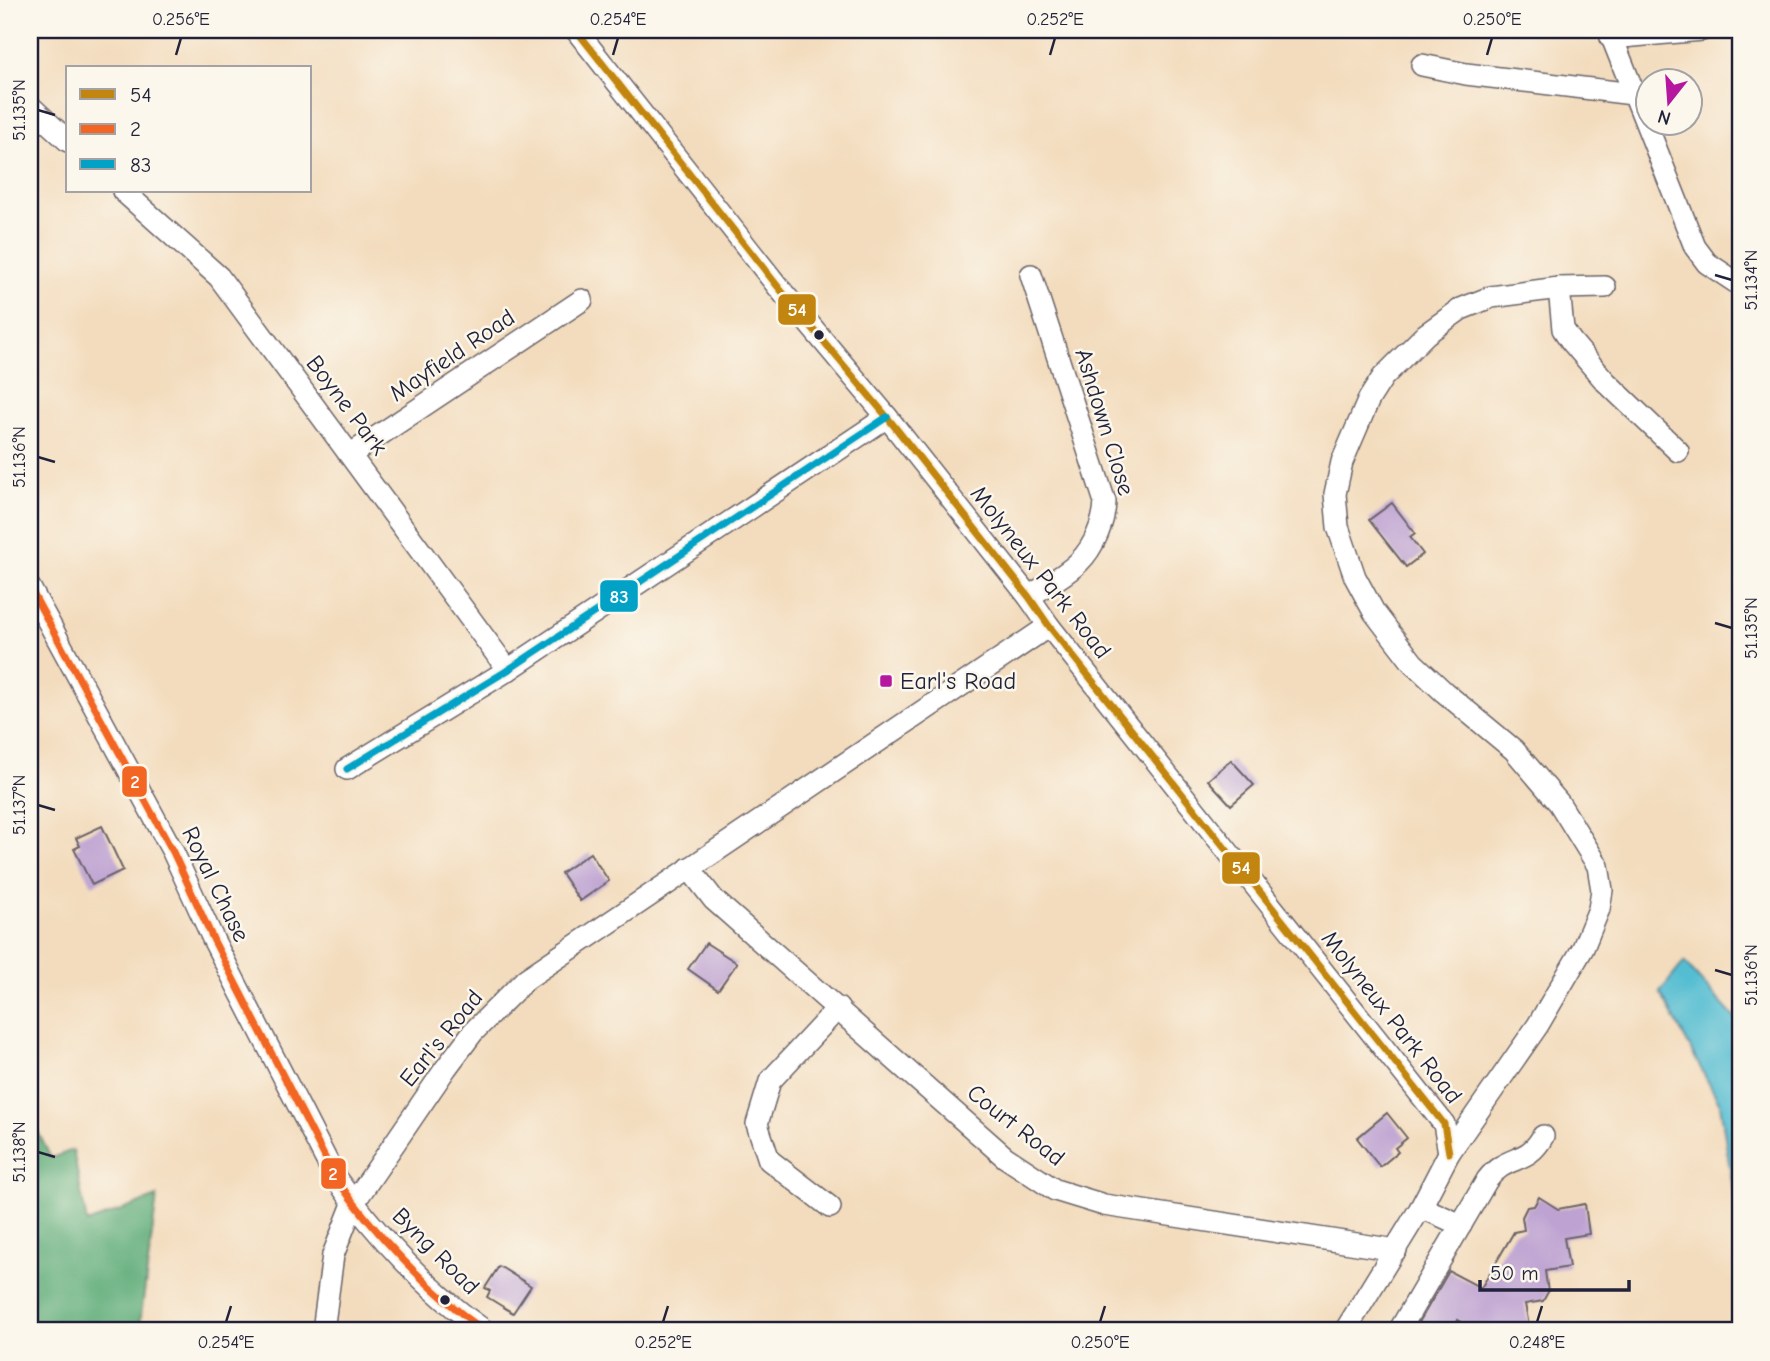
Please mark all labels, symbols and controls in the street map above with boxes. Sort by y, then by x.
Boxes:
text: 0.256°E [152,9,210,30]
text: 0.254°E [590,9,647,30]
text: 0.252°E [1026,9,1084,30]
text: 0.250°E [1462,9,1522,30]
legend [66,66,312,192]
north arrow [1634,66,1704,136]
text: 51.135°N [9,79,30,141]
text: 54 [130,83,152,107]
text: N [1655,105,1673,130]
text: 2 [130,117,141,141]
text: 83 [130,153,151,177]
text: 51.134°N [1741,250,1762,310]
line badge: 54 [777,293,817,326]
text: 54 [787,299,807,321]
street label: Mayfield Road [384,303,520,407]
unlabelled marker [812,328,826,342]
street label: Ashdown Close [1069,345,1141,499]
street label: Boyne Park [300,350,394,461]
text: 51.136°N [9,426,30,488]
street label: Molyneux Park Road [965,480,1117,664]
line badge: 83 [599,579,639,613]
text: 83 [609,586,629,608]
text: 51.135°N [1741,597,1762,659]
place label: Earl's Road [900,667,1016,695]
marker: Earl's Road [878,673,894,689]
line badge: 2 [121,765,148,798]
text: 2 [130,771,140,793]
text: 51.137°N [9,775,30,835]
street label: Royal Chase [176,822,256,946]
line badge: 54 [1221,851,1261,885]
text: 54 [1231,857,1251,879]
street label: Molyneux Park Road [1316,925,1468,1109]
text: 51.136°N [1741,944,1762,1006]
street label: Earl's Road [394,984,488,1092]
street label: Court Road [962,1078,1070,1172]
text: 51.138°N [9,1121,30,1183]
line badge: 2 [320,1157,347,1190]
text: 2 [328,1163,338,1185]
street label: Byng Road [387,1202,485,1300]
scale bar [1480,1249,1628,1293]
text: 50 m [1490,1261,1539,1285]
unlabelled marker [438,1293,452,1307]
text: 0.254°E [198,1332,255,1353]
text: 0.252°E [634,1332,692,1353]
text: 0.250°E [1070,1332,1130,1353]
text: 0.248°E [1509,1332,1565,1353]

